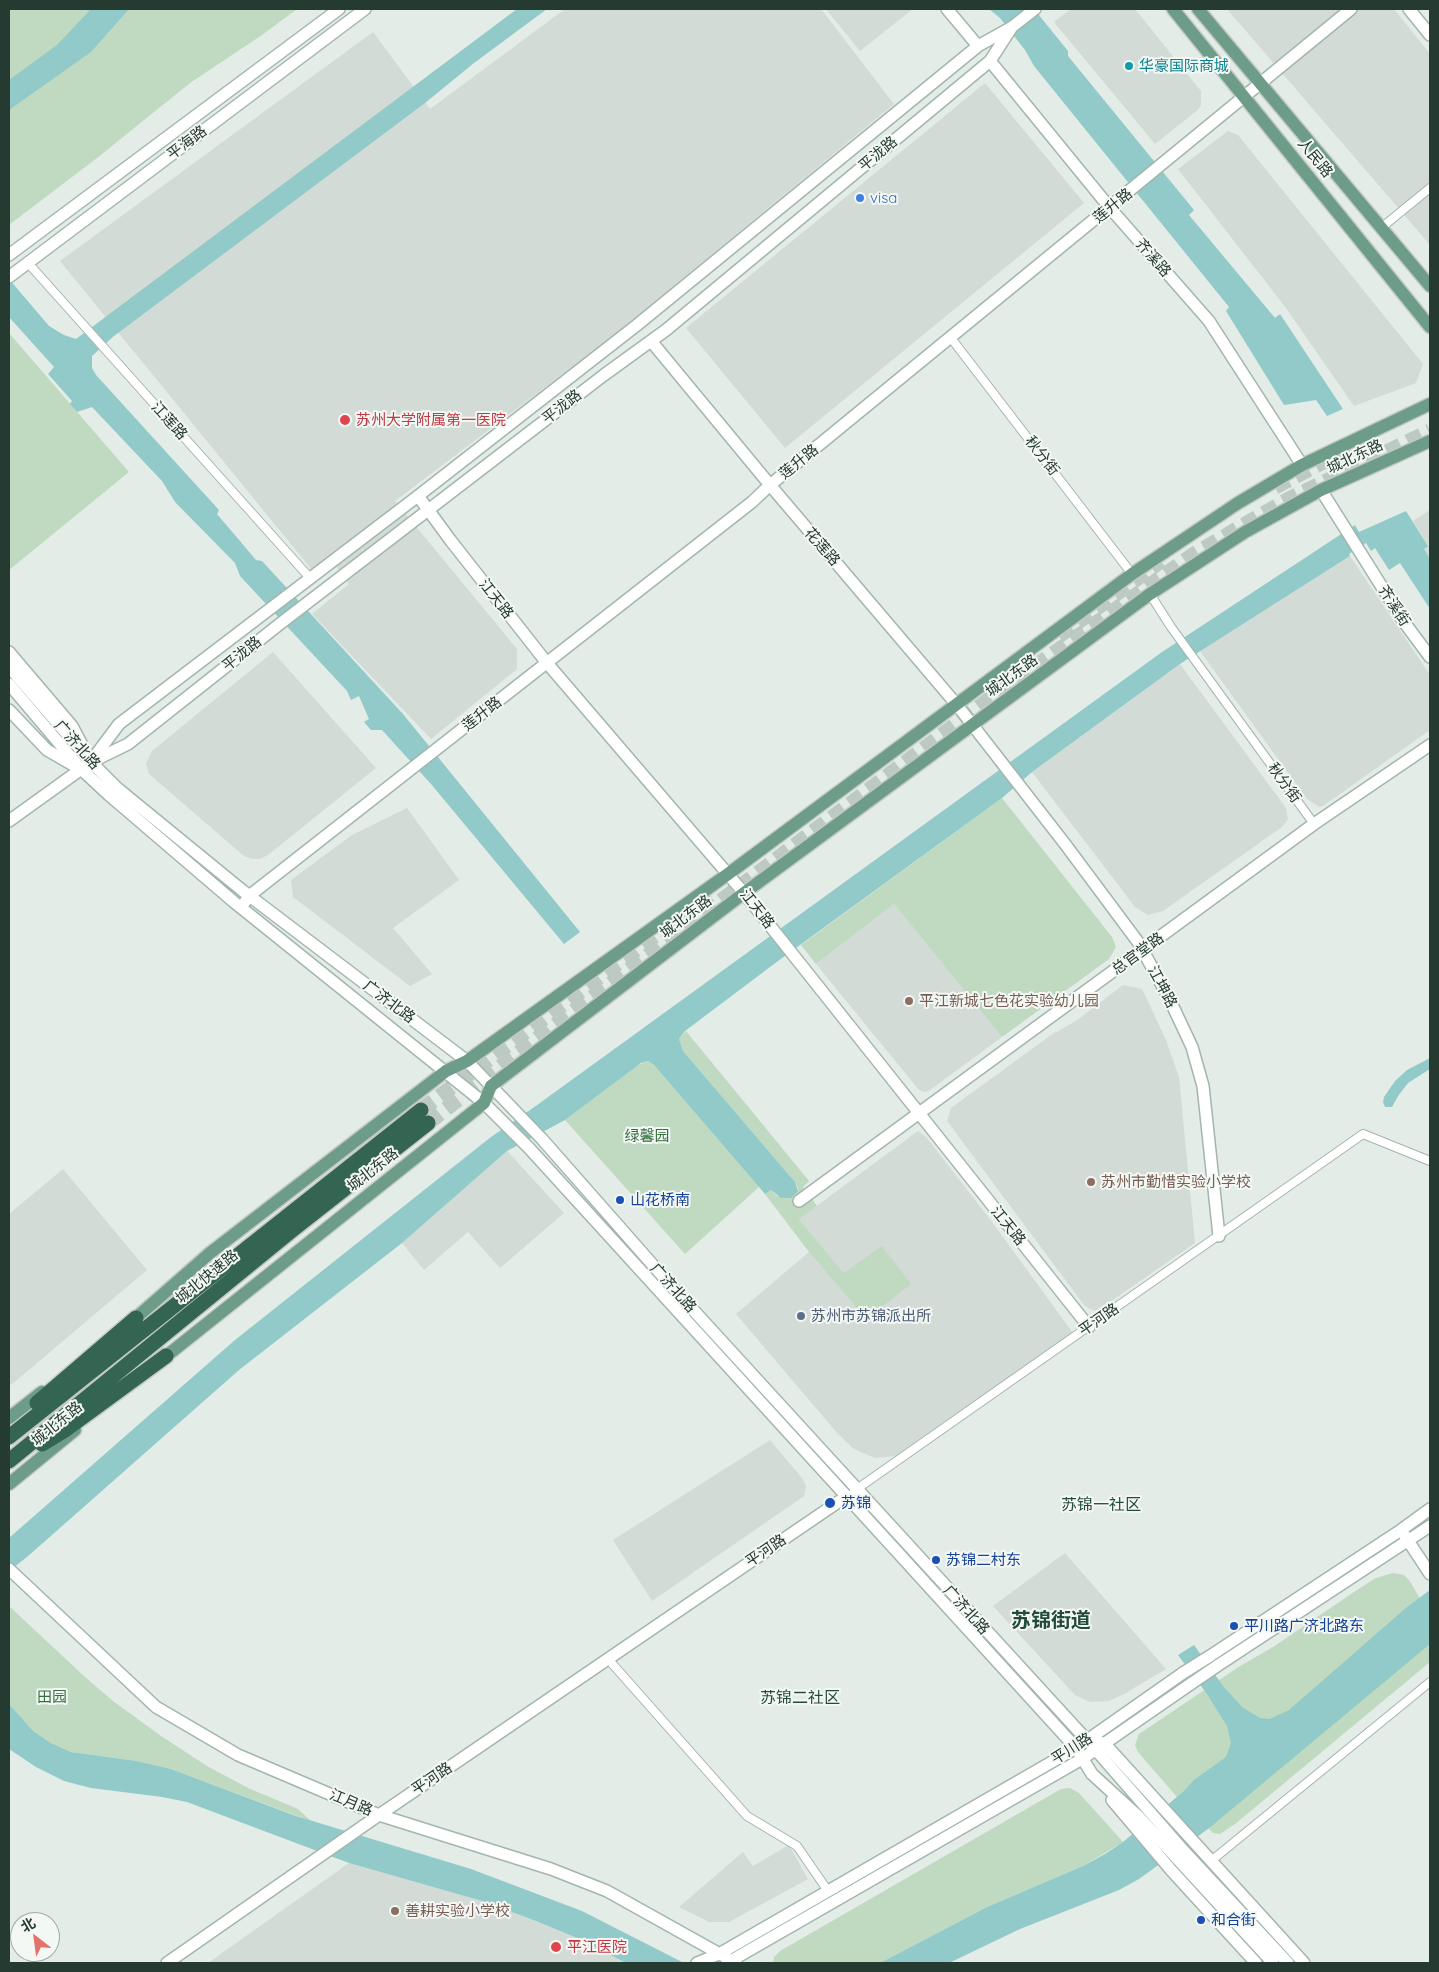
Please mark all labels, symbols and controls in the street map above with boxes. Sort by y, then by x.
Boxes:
place label: 华豪国际商城 [1139,57,1229,75]
marker: 华豪国际商城 [1123,60,1135,72]
street label: 平海路 [164,122,210,164]
street label: 平泷路 [855,133,901,175]
street label: 人民路 [1294,135,1336,181]
street label: 莲升路 [1090,185,1136,227]
place label: visa [870,189,897,207]
marker: visa [854,192,866,204]
street label: 齐溪路 [1131,235,1175,281]
street label: 平泷路 [539,386,585,428]
street label: 江莲路 [147,398,191,444]
place label: 苏州大学附属第一医院 [356,411,506,429]
marker: 苏州大学附属第一医院 [338,413,352,427]
street label: 秋分街 [1021,433,1063,479]
street label: 城北东路 [1324,436,1386,478]
street label: 莲升路 [776,441,822,483]
street label: 花莲路 [800,524,844,570]
street label: 江天路 [475,576,517,622]
street label: 齐溪街 [1374,582,1414,630]
street label: 平泷路 [219,633,265,675]
street label: 城北东路 [982,651,1042,701]
street label: 莲升路 [459,693,505,735]
street label: 广济北路 [50,717,104,773]
street label: 秋分街 [1263,760,1305,806]
street label: 江天路 [736,886,778,932]
street label: 城北东路 [657,892,715,942]
street label: 总官堂路 [1108,929,1168,979]
street label: 江坤路 [1143,963,1181,1011]
street label: 广济北路 [360,977,418,1027]
place label: 平江新城七色花实验幼儿园 [919,992,1099,1010]
marker: 平江新城七色花实验幼儿园 [903,995,915,1007]
park label: 绿馨园 [625,1127,669,1145]
street label: 城北东路 [344,1144,402,1196]
place label: 苏州市勤惜实验小学校 [1101,1173,1251,1191]
marker: 苏州市勤惜实验小学校 [1085,1176,1097,1188]
place label: 山花桥南 [630,1191,690,1209]
marker: 山花桥南 [614,1194,626,1206]
street label: 江天路 [987,1203,1029,1249]
street label: 城北快速路 [172,1246,242,1308]
street label: 广济北路 [646,1260,700,1316]
street label: 平河路 [1075,1300,1123,1340]
place label: 苏州市苏锦派出所 [811,1307,931,1325]
marker: 苏州市苏锦派出所 [795,1310,807,1322]
street label: 城北东路 [28,1398,86,1450]
place label: 苏锦 [841,1494,871,1512]
district label: 苏锦一社区 [1061,1495,1141,1515]
marker: 苏锦 [823,1496,837,1510]
street label: 平河路 [742,1531,790,1571]
place label: 苏锦二村东 [946,1551,1021,1569]
marker: 苏锦二村东 [930,1554,942,1566]
street label: 广济北路 [939,1582,993,1638]
district label: 苏锦街道 [1011,1609,1091,1633]
place label: 平川路广济北路东 [1244,1617,1364,1635]
marker: 平川路广济北路东 [1228,1620,1240,1632]
park label: 田园 [37,1688,67,1706]
district label: 苏锦二社区 [760,1688,840,1708]
street label: 平川路 [1048,1729,1096,1769]
street label: 平河路 [408,1759,456,1799]
street label: 江月路 [327,1786,375,1820]
place label: 善耕实验小学校 [405,1902,510,1920]
marker: 善耕实验小学校 [389,1905,401,1917]
place label: 和合街 [1211,1911,1256,1929]
north arrow [10,1912,60,1962]
text: 北 [17,1914,39,1936]
marker: 和合街 [1195,1914,1207,1926]
place label: 平江医院 [567,1938,627,1956]
marker: 平江医院 [549,1940,563,1954]

